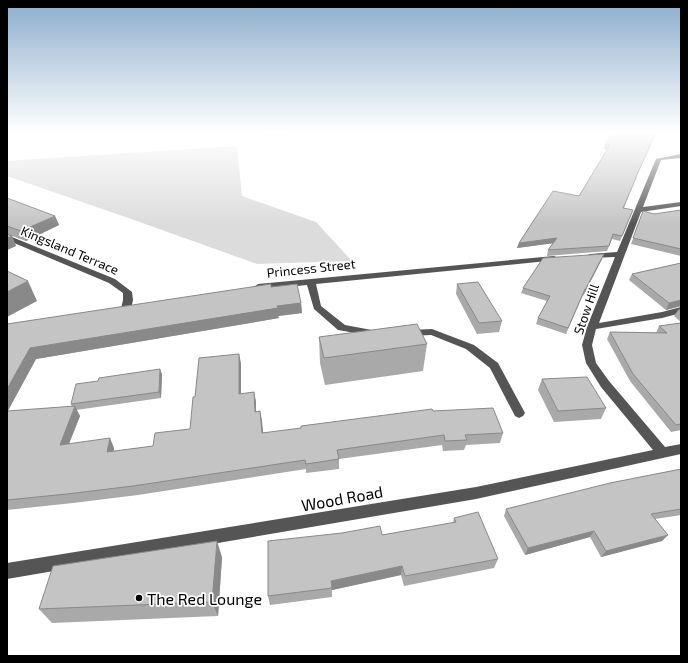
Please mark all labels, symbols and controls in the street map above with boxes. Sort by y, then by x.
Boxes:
street label: Kingsland Terrace [19,222,121,278]
street label: Princess Street [266,255,356,281]
street label: Stow Hill [570,281,602,336]
street label: Wood Road [300,481,384,515]
place label: The Red Lounge [147,589,262,608]
marker: The Red Lounge [134,593,144,603]

